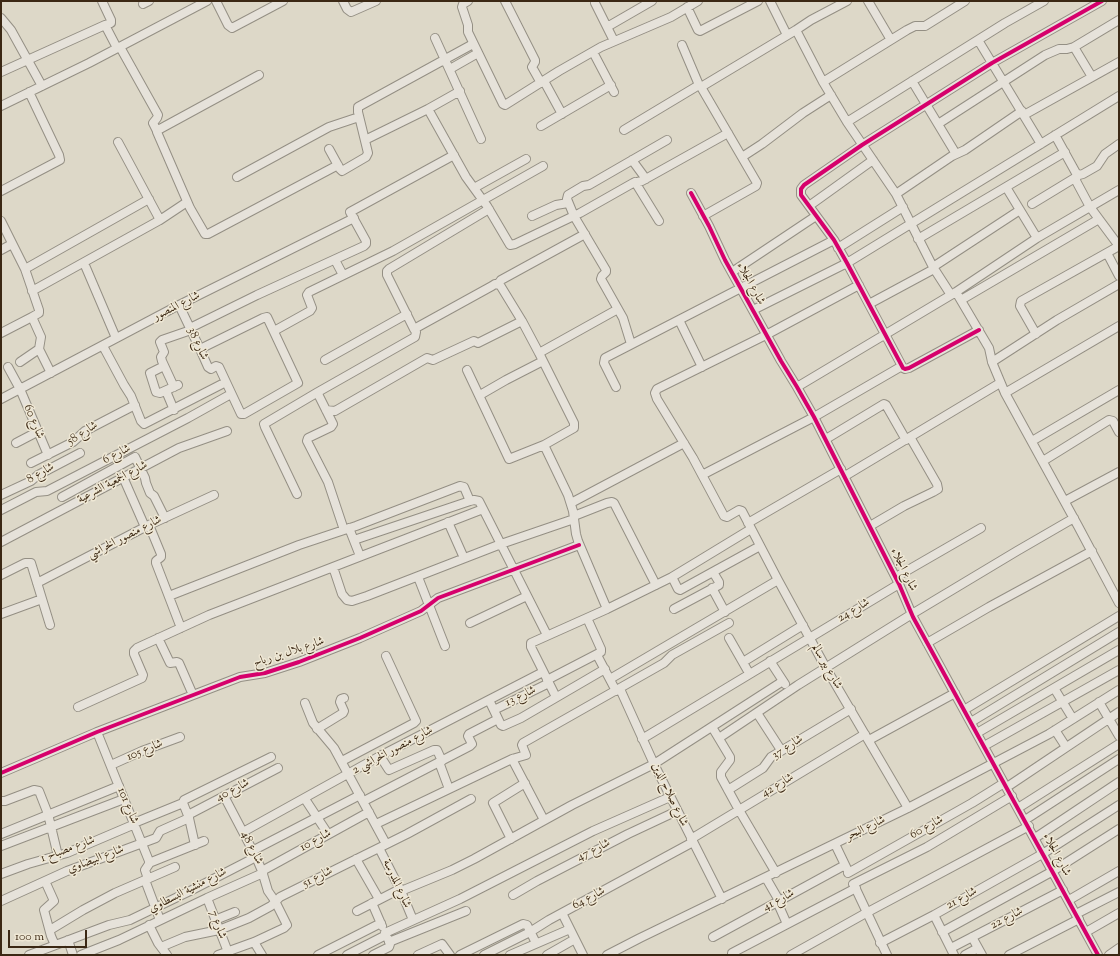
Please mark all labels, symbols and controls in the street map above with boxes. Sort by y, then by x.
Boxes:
street label: شارع الجلاء [732,260,768,308]
street label: شارع المنصور [151,289,203,325]
street label: شارع 38 [183,325,211,363]
street label: شارع 60 [19,403,47,441]
street label: شارع 58 [65,419,101,449]
street label: شارع 6 [101,442,133,468]
street label: شارع الجمعية الشرعية [75,458,151,508]
street label: شارع 8 [25,460,57,488]
street label: شارع منصور الخراشي [86,513,164,563]
street label: شارع الجلاء [886,546,920,594]
street label: شارع 24 [835,596,873,626]
street label: شارع بلال بن رباح [252,635,326,671]
street label: شارع بير سالم [807,642,845,692]
street label: شارع 13 [503,683,539,711]
street label: شارع منصور الخراشي 2 [350,724,436,778]
street label: شارع 37 [770,733,806,763]
street label: شارع 105 [125,737,165,765]
street label: شارع صلاح الدين [647,761,691,829]
street label: شارع 42 [759,771,797,801]
street label: شارع 40 [214,776,252,806]
street label: شارع 101 [113,786,141,826]
street label: شارع البحر [844,813,888,845]
street label: شارع 60 [908,813,946,843]
street label: شارع 10 [298,827,334,855]
street label: شارع 48 [237,829,265,867]
street label: شارع الجلاء [1039,831,1073,879]
street label: شارع مصباح 1 [39,833,97,867]
street label: شارع 47 [575,837,613,865]
street label: شارع البيضاوي [66,843,126,877]
street label: شارع المدرسة [378,857,414,911]
street label: شارع 51 [301,864,335,892]
street label: شارع منشية البسطاوي [147,865,229,917]
street label: شارع 64 [570,884,608,914]
street label: شارع 21 [944,885,980,913]
street label: شارع 41 [761,887,797,915]
street label: شارع 22 [988,905,1026,933]
street label: شارع 7 [205,909,229,941]
scale bar [10,922,89,948]
text: 100 m [15,928,44,946]

